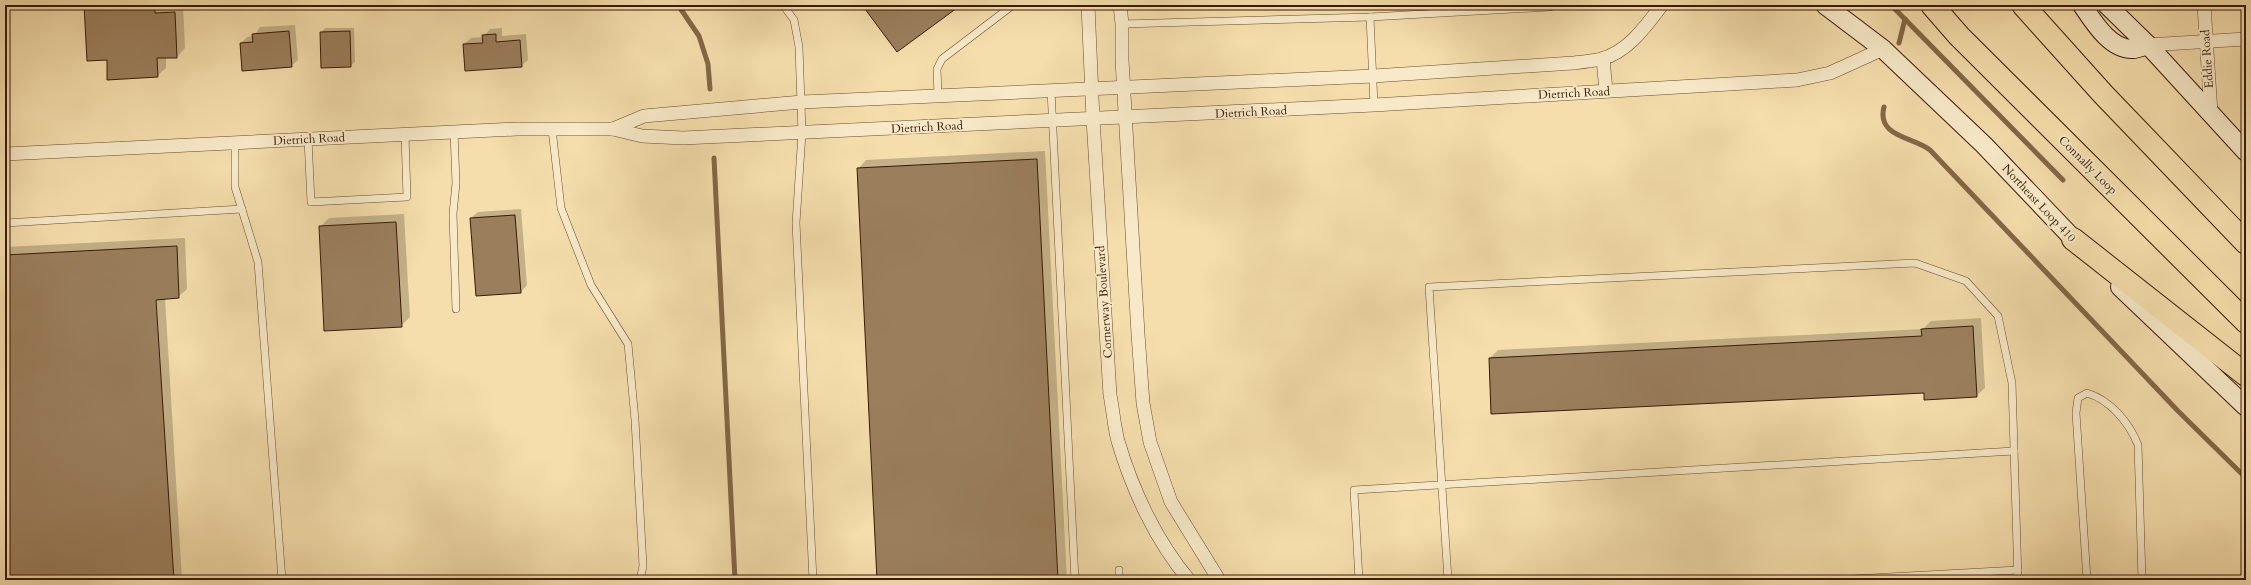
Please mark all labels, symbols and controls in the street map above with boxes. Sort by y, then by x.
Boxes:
street label: Eddie Road [2197,29,2217,89]
street label: Dietrich Road [1538,83,1611,103]
street label: Dietrich Road [1215,102,1288,122]
street label: Dietrich Road [891,117,964,137]
street label: Dietrich Road [273,129,346,149]
street label: Connally Loop [2055,132,2121,198]
street label: Northeast Loop 410 [1999,160,2079,246]
street label: Cornerway Boulevard [1092,245,1116,359]

